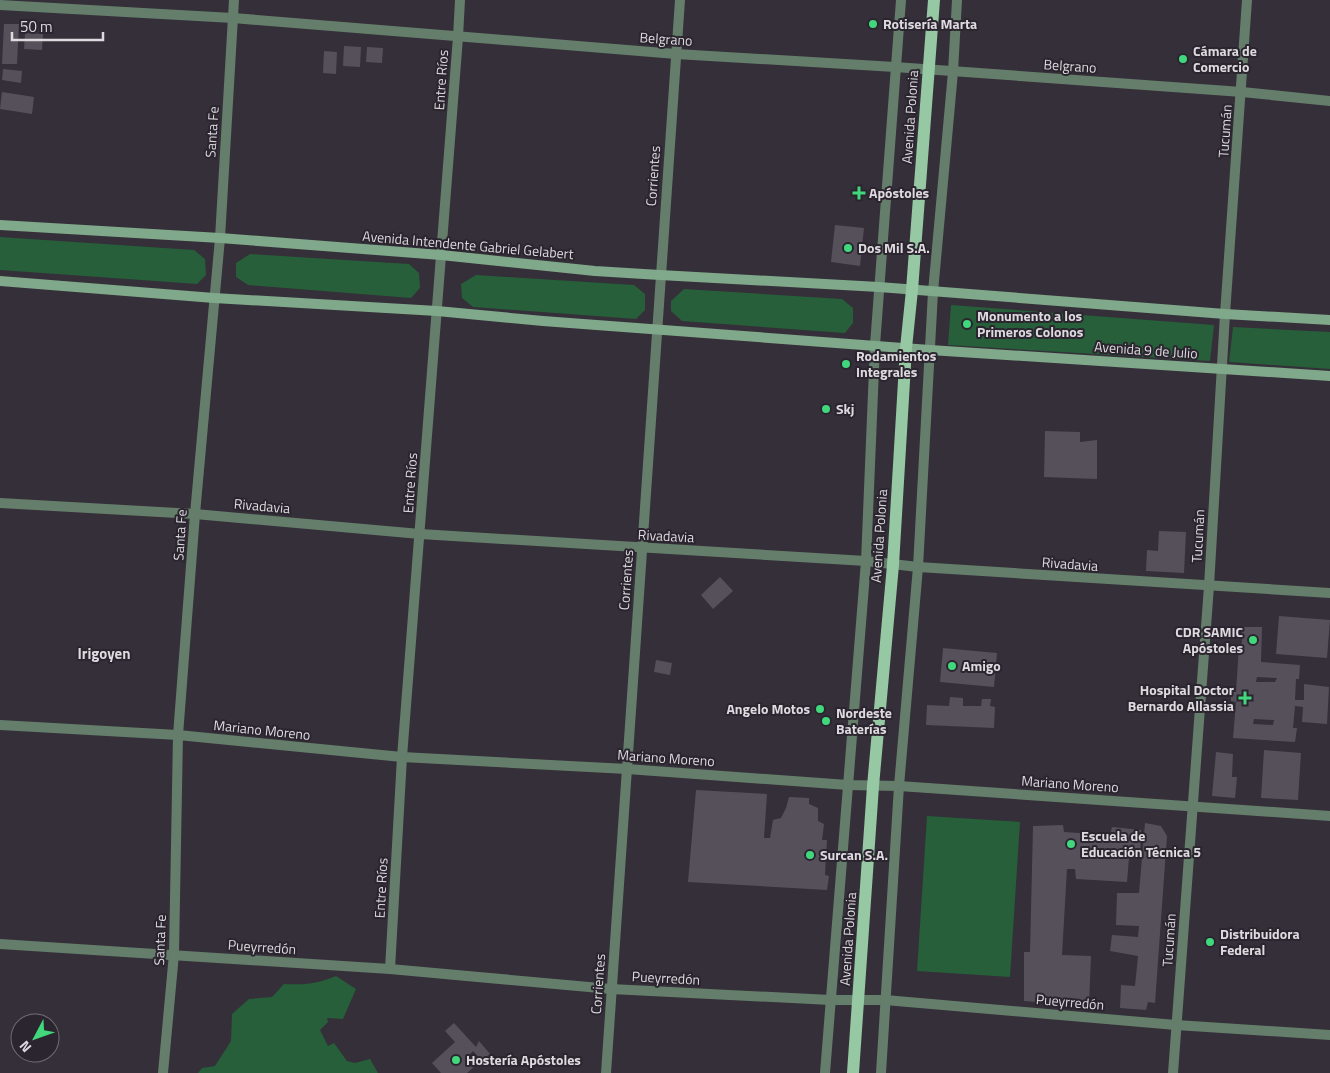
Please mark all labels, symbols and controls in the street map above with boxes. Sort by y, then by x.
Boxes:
scale bar [12,10,104,42]
place label: Rotisería Marta [883,13,977,34]
text: 50 m [20,15,53,38]
marker: Rotisería Marta [867,18,879,30]
street label: Belgrano [639,26,693,51]
place label: Cámara de Comercio [1193,40,1257,77]
street label: Entre Ríos [428,49,453,111]
street label: Belgrano [1043,53,1097,78]
marker: Cámara de Comercio [1177,53,1189,65]
street label: Avenida Polonia [896,69,923,164]
street label: Tucumán [1212,104,1237,158]
street label: Santa Fe [199,106,224,158]
street label: Corrientes [640,145,665,207]
place label: Apóstoles [869,182,930,203]
marker: Apóstoles [853,187,865,199]
street label: Avenida Intendente Gabriel Gelabert [362,225,574,264]
place label: Dos Mil S.A. [858,237,930,258]
marker: Dos Mil S.A. [842,242,854,254]
place label: Monumento a los Primeros Colonos [977,305,1084,342]
marker: Monumento a los Primeros Colonos [961,318,973,330]
street label: Avenida 9 de Julio [1094,335,1198,364]
place label: Rodamientos Integrales [856,345,937,382]
marker: Rodamientos Integrales [840,358,852,370]
place label: Skj [836,398,854,419]
marker: Skj [820,403,832,415]
street label: Entre Ríos [397,452,422,514]
street label: Avenida Polonia [865,488,892,583]
street label: Rivadavia [233,493,291,518]
street label: Santa Fe [167,509,192,561]
street label: Tucumán [1186,509,1209,563]
street label: Rivadavia [637,524,695,547]
street label: Corrientes [613,549,638,611]
street label: Rivadavia [1041,551,1099,576]
place label: CDR SAMIC Apóstoles [1175,621,1243,658]
marker: CDR SAMIC Apóstoles [1247,634,1259,646]
district label: Irigoyen [78,642,130,665]
place label: Amigo [962,655,1001,676]
marker: Amigo [946,660,958,672]
place label: Hospital Doctor Bernardo Allassia [1128,679,1234,716]
marker: Hospital Doctor Bernardo Allassia [1238,691,1252,705]
place label: Angelo Motos [726,698,810,719]
place label: Nordeste Baterías [836,702,892,739]
marker: Angelo Motos [814,703,826,715]
street label: Mariano Moreno [212,714,312,745]
marker: Nordeste Baterías [820,715,832,727]
street label: Mariano Moreno [617,744,715,771]
street label: Mariano Moreno [1021,770,1119,797]
place label: Escuela de Educación Técnica 5 [1081,825,1201,862]
marker: Escuela de Educación Técnica 5 [1065,838,1077,850]
place label: Surcan S.A. [820,844,888,865]
marker: Surcan S.A. [804,849,816,861]
street label: Entre Ríos [368,857,393,919]
street label: Avenida Polonia [834,891,861,986]
street label: Tucumán [1156,913,1181,967]
street label: Santa Fe [148,914,171,966]
place label: Distribuidora Federal [1220,923,1300,960]
street label: Pueyrredón [227,934,297,959]
marker: Distribuidora Federal [1204,936,1216,948]
street label: Corrientes [585,953,610,1015]
street label: Pueyrredón [631,965,701,990]
street label: Pueyrredón [1035,988,1105,1015]
north arrow [10,1013,60,1063]
text: N [14,1036,36,1057]
place label: Hostería Apóstoles [466,1049,581,1070]
marker: Hostería Apóstoles [450,1054,462,1066]

